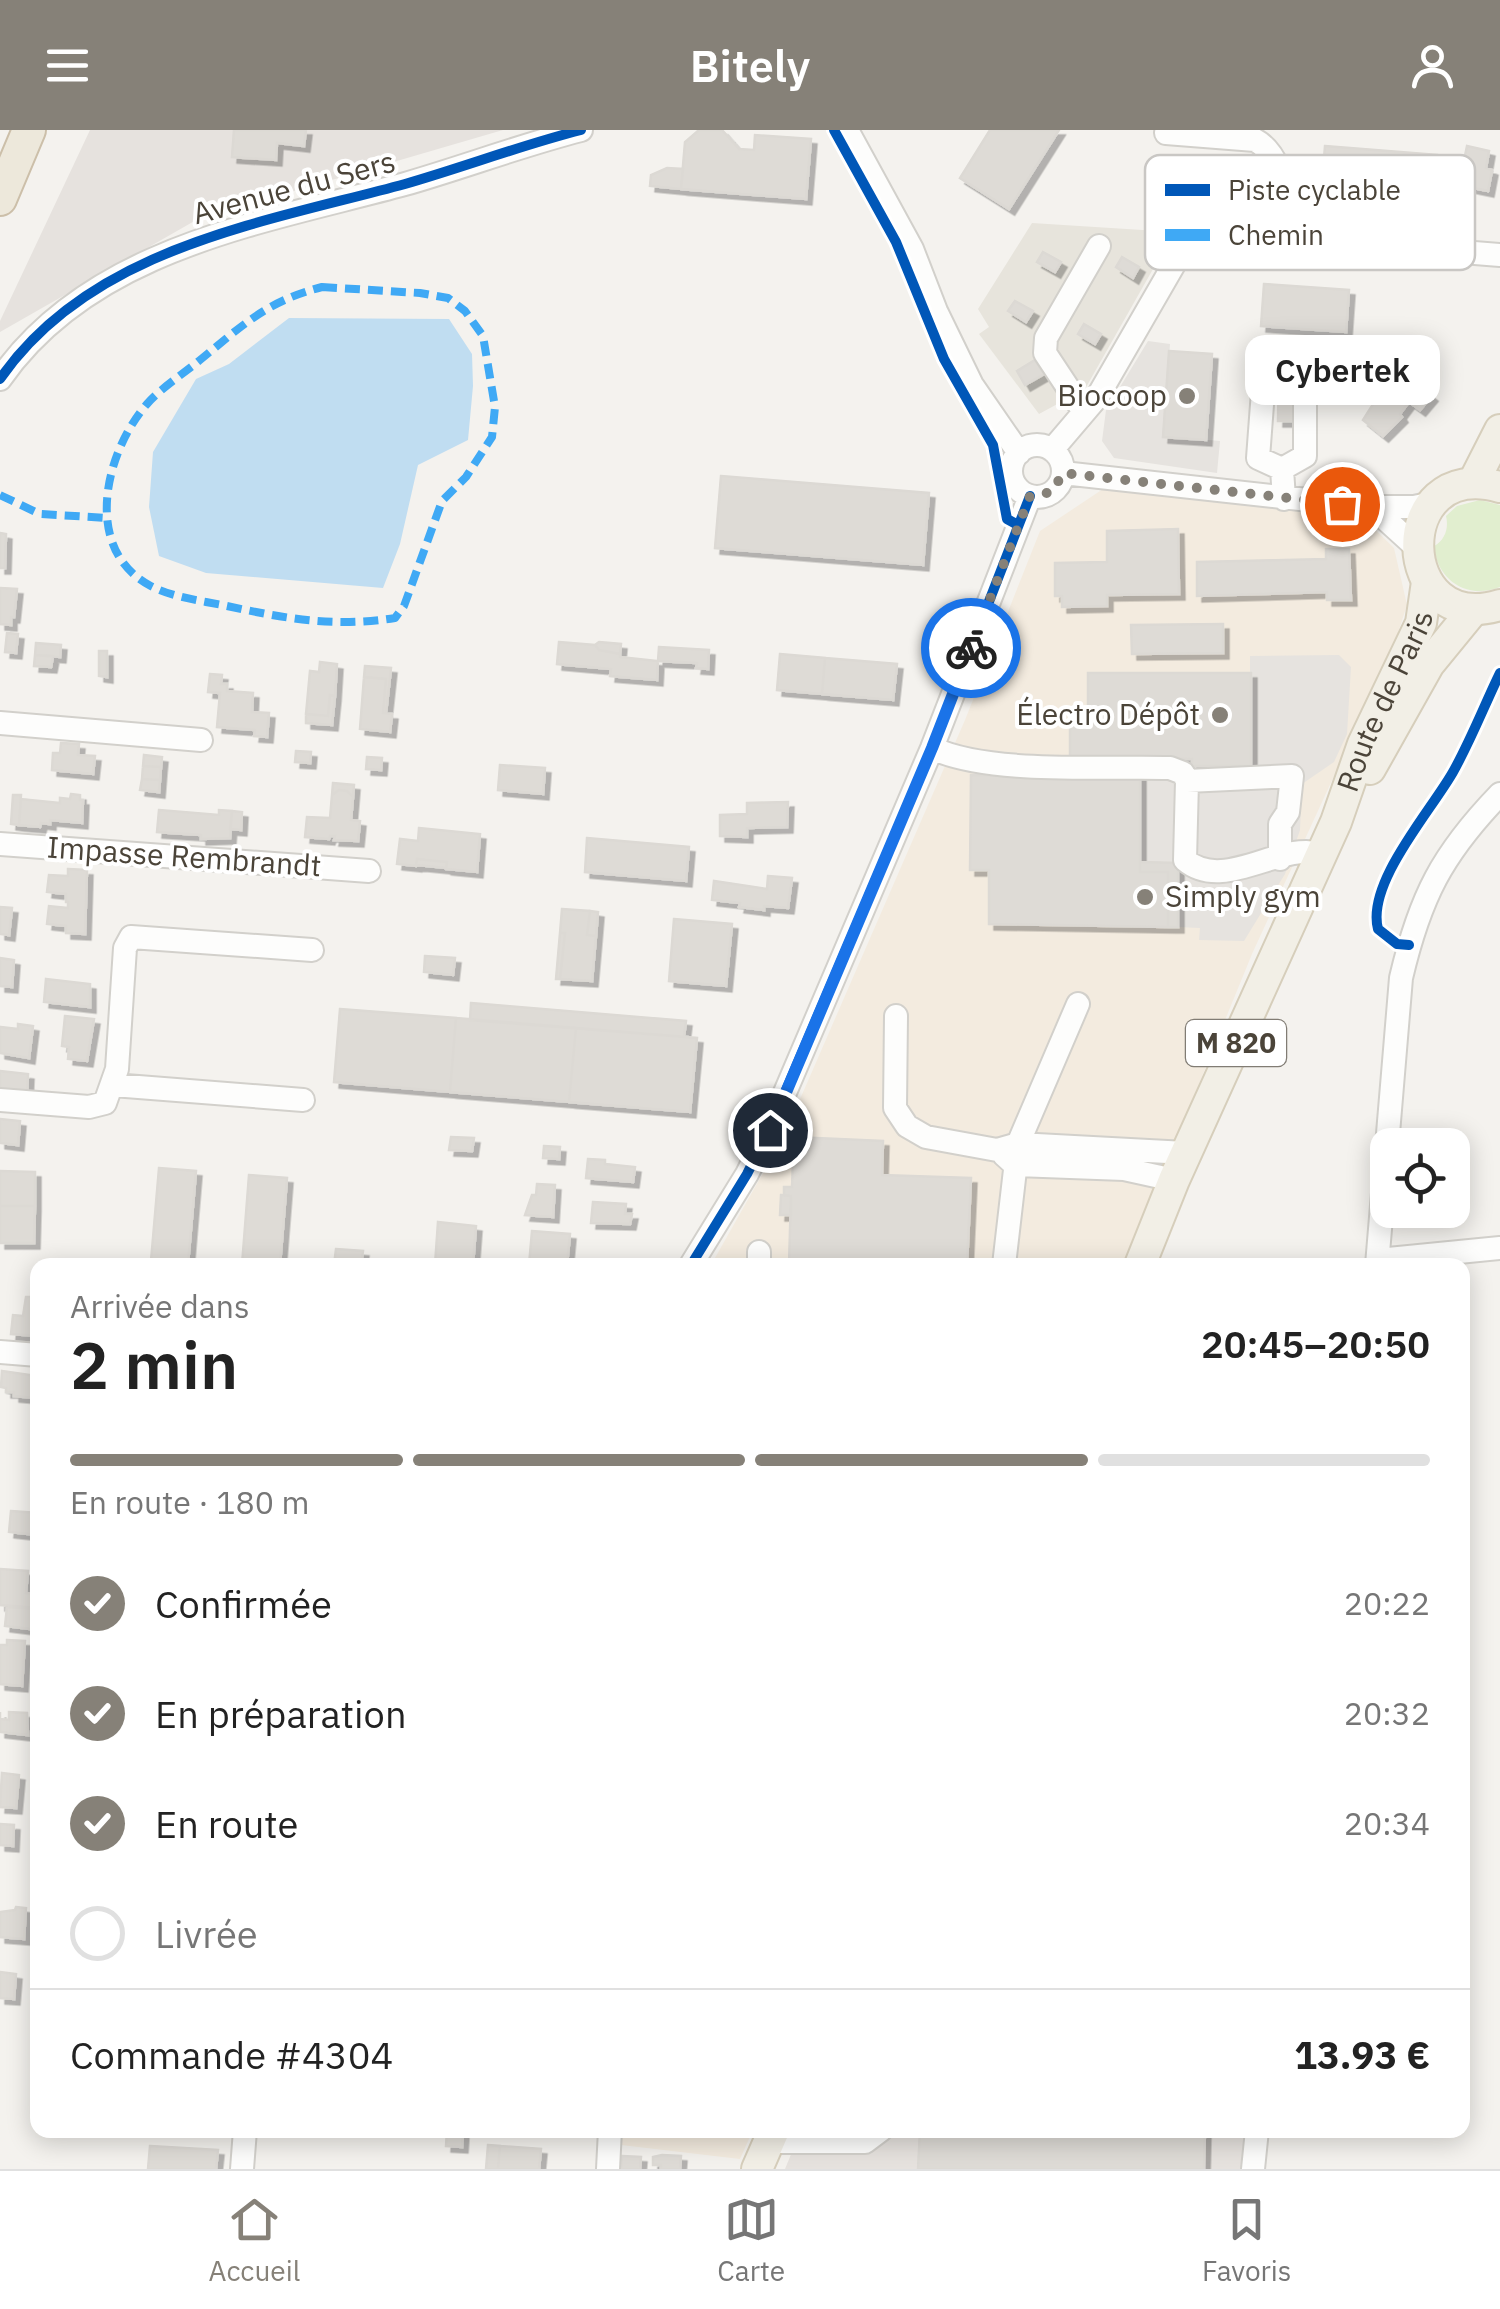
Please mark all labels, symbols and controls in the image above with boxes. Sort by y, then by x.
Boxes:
text: Bitely [690,36,810,94]
icon: menu [40,38,95,93]
icon: person [1405,38,1460,93]
street label: Avenue du Sers [188,141,399,232]
legend [1145,155,1475,270]
text: Piste cyclable [1228,171,1401,208]
text: Chemin [1228,216,1324,253]
callout: Cybertek [1244,334,1440,404]
text: Cybertek [1275,349,1410,391]
place label: Biocoop [1057,375,1167,414]
marker: Biocoop [1176,385,1198,407]
pin [1300,462,1385,547]
icon: bag [1315,477,1370,532]
courier [921,598,1021,698]
street label: Route de Paris [1327,609,1440,797]
icon: bike [944,621,999,676]
place label: Électro Dépôt [1016,694,1200,733]
marker: Électro Dépôt [1209,704,1231,726]
street label: Impasse Rembrandt [46,826,323,885]
place label: Simply gym [1165,876,1321,915]
marker: Simply gym [1134,886,1156,908]
road number: M 820 [1186,1020,1286,1066]
pin [728,1088,813,1173]
icon: home [743,1103,798,1158]
map controls [1370,1128,1470,1228]
button: locate [1370,1128,1470,1228]
text: Arrivée dans [70,1285,250,1327]
text: 20:45–20:50 [1201,1319,1430,1368]
text: 2 min [70,1322,238,1407]
text: En route · 180 m [70,1481,309,1523]
icon: check [70,1576,125,1631]
text: Confirmée [155,1579,332,1628]
text: 20:22 [1344,1582,1430,1624]
icon: check [70,1686,125,1741]
text: En préparation [155,1689,407,1738]
text: 20:32 [1344,1692,1430,1734]
icon: check [70,1796,125,1851]
text: En route [155,1799,298,1848]
text: 20:34 [1344,1802,1430,1844]
text: Livrée [155,1909,258,1958]
text: Commande #4304 [70,2030,393,2079]
text: 13.93 € [1294,2030,1430,2079]
tab: Accueil [208,2192,300,2289]
tab: Carte [717,2192,785,2289]
tab: Favoris [1202,2192,1292,2289]

